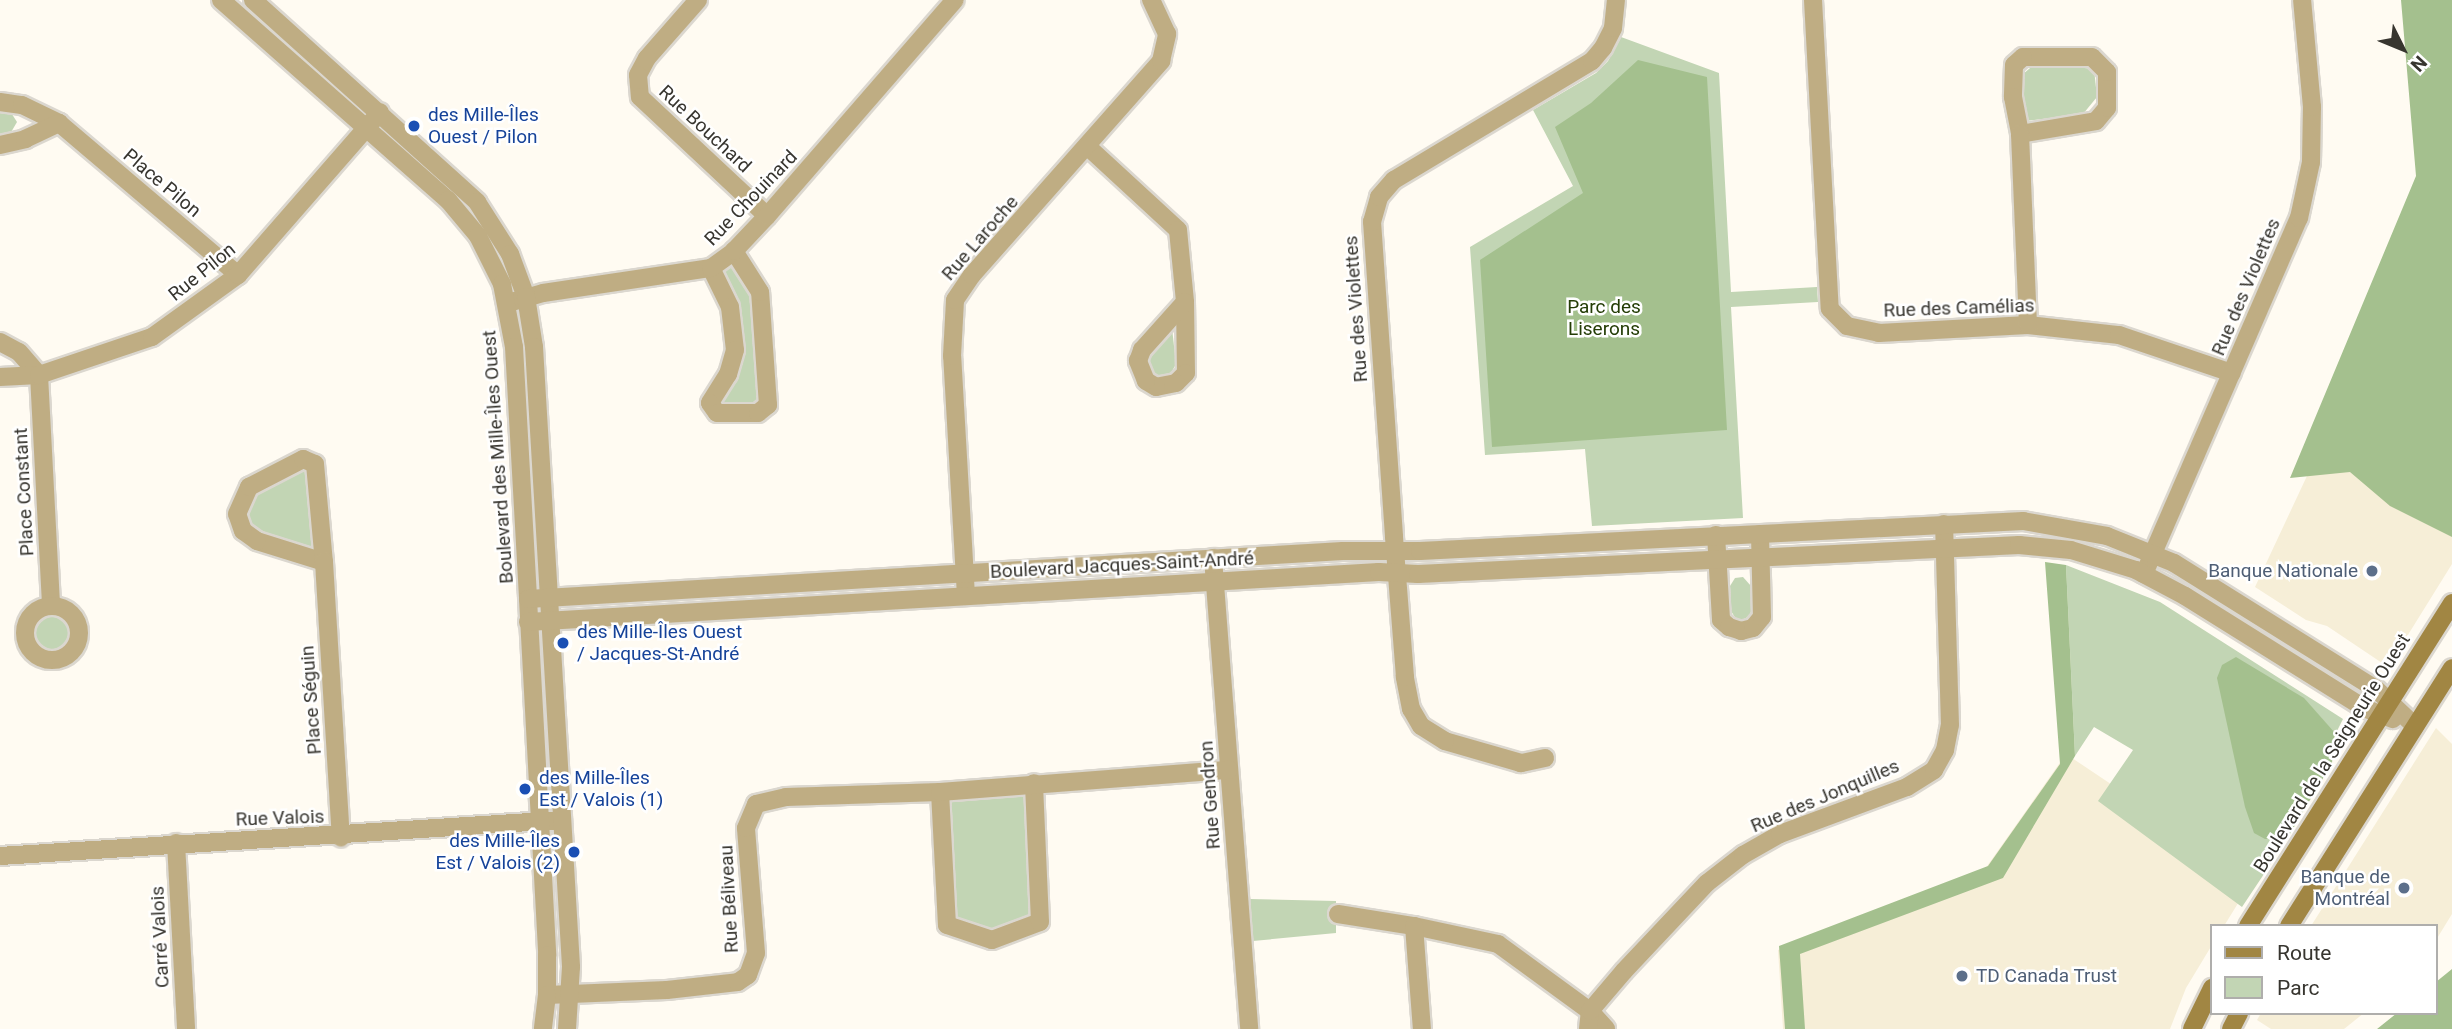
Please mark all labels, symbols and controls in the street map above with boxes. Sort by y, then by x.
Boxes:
north arrow [2368,14,2438,84]
text: N [2406,51,2432,76]
street label: Rue Bouchard [654,80,756,178]
place label: des Mille-Îles Ouest / Pilon [428,104,539,148]
marker: des Mille-Îles Ouest / Pilon [406,118,422,134]
street label: Place Pilon [119,144,205,222]
street label: Rue Chouinard [700,146,802,250]
street label: Rue Laroche [937,191,1023,285]
street label: Rue des Violettes [2207,215,2285,359]
street label: Rue des Violettes [1340,235,1372,383]
street label: Rue Pilon [164,238,240,306]
street label: Rue des Camélias [1883,294,2035,322]
park label: Parc des Liserons [1567,296,1641,340]
street label: Boulevard des Mille-Îles Ouest [478,330,518,584]
street label: Place Constant [9,427,39,557]
street label: Boulevard Jacques-Saint-André [990,547,1254,583]
place label: Banque Nationale [2208,560,2358,582]
marker: Banque Nationale [2364,563,2380,579]
place label: des Mille-Îles Ouest / Jacques-St-André [577,621,742,665]
street label: Boulevard de la Seigneurie Ouest [2249,629,2415,877]
marker: des Mille-Îles Ouest / Jacques-St-André [555,635,571,651]
street label: Place Séguin [296,645,326,755]
street label: Rue Gendron [1195,740,1225,850]
street label: Rue des Jonquilles [1747,754,1903,838]
place label: des Mille-Îles Est / Valois (1) [539,767,663,811]
marker: des Mille-Îles Est / Valois (1) [517,781,533,797]
street label: Rue Valois [235,805,325,831]
place label: des Mille-Îles Est / Valois (2) [436,830,560,874]
marker: des Mille-Îles Est / Valois (2) [566,844,582,860]
street label: Rue Béliveau [715,844,743,954]
place label: Banque de Montréal [2300,866,2390,910]
marker: Banque de Montréal [2396,880,2412,896]
street label: Carré Valois [146,885,174,989]
legend [2210,924,2438,1015]
text: Route [2277,941,2332,965]
place label: TD Canada Trust [1976,965,2117,987]
marker: TD Canada Trust [1954,968,1970,984]
text: Parc [2277,976,2319,1000]

